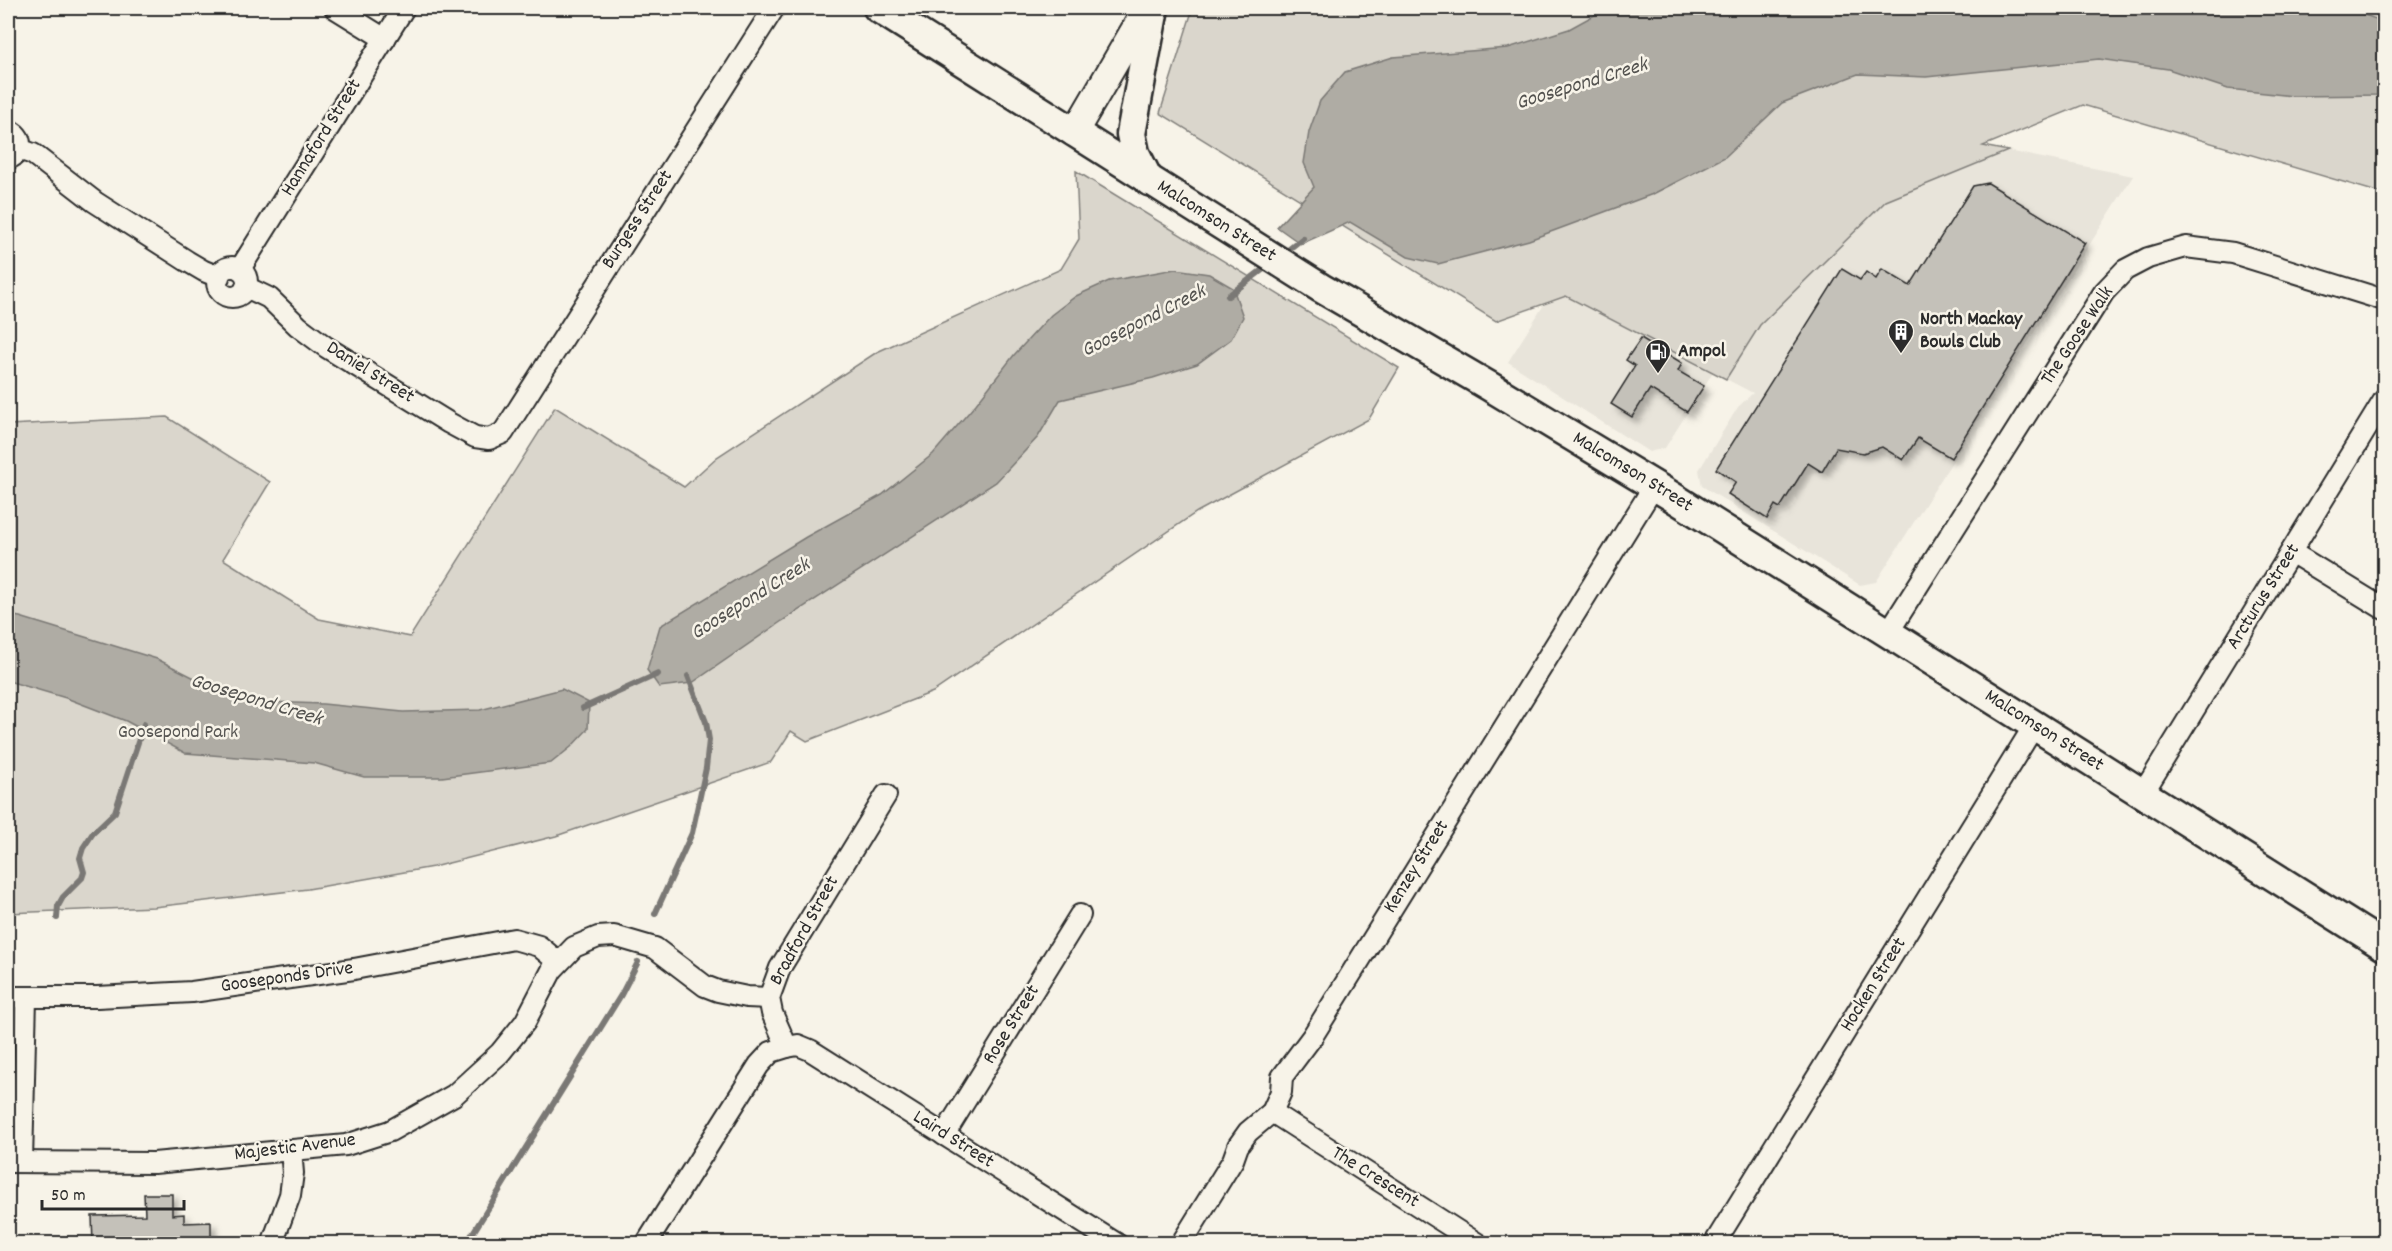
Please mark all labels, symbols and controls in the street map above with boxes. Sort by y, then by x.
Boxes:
water label: Goosepond Creek [1513,50,1654,119]
street label: Hannaford Street [275,74,369,202]
street label: Burgess Street [595,165,681,275]
street label: Malcomson Street [1151,173,1281,270]
water label: Goosepond Creek [1077,277,1214,366]
street label: The Goose Walk [2035,281,2121,391]
place label: North Mackay Bowls Club [1920,306,2023,357]
building icon: North Mackay Bowls Club [1886,317,1916,355]
street label: Daniel Street [320,335,420,411]
fuel station icon: Ampol [1643,337,1673,375]
place label: Ampol [1678,338,1726,366]
street label: Malcomson Street [1567,425,1698,520]
street label: Arcturus Street [2220,539,2308,655]
water label: Goosepond Creek [685,550,819,649]
water label: Goosepond Creek [187,667,328,736]
street label: Malcomson Street [1979,683,2109,779]
park label: Goosepond Park [118,719,238,747]
street label: Kenzey Street [1377,815,1457,919]
street label: Bradford Street [763,871,847,991]
street label: Hocken Street [1834,932,1914,1038]
street label: Gooseponds Drive [219,955,355,1001]
street label: Rose Street [977,980,1047,1070]
street label: Laird Street [907,1104,999,1176]
street label: Majestic Avenue [233,1127,357,1169]
street label: The Crescent [1326,1140,1424,1216]
scale bar [42,1173,184,1211]
text: 50 m [51,1184,86,1209]

